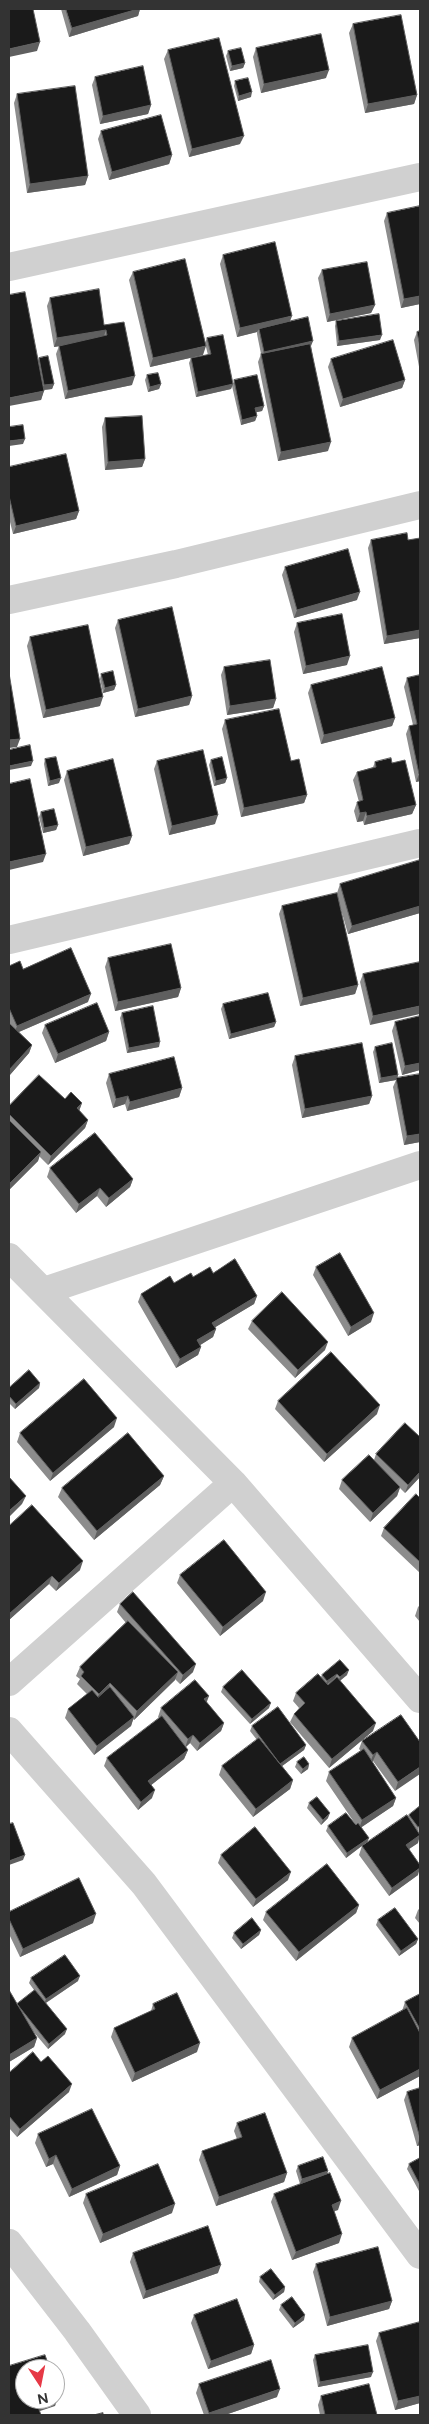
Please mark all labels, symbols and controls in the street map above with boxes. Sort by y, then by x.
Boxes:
north arrow [15,2359,65,2409]
text: N [36,2389,50,2408]

